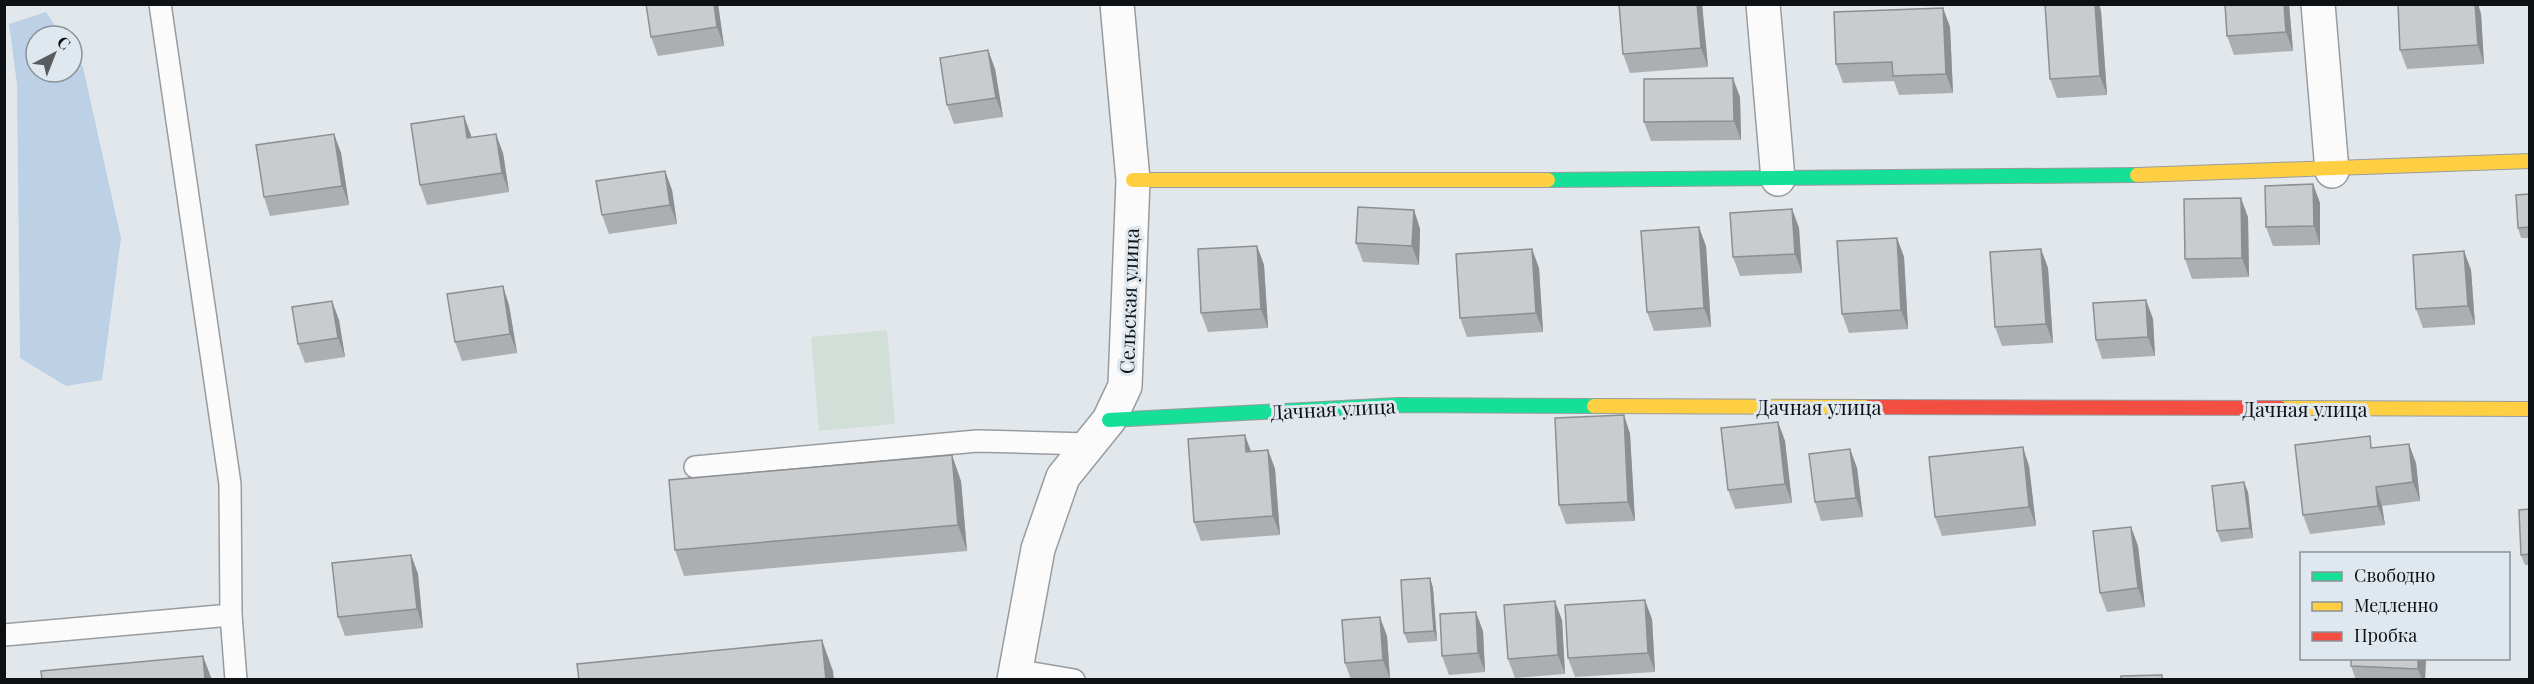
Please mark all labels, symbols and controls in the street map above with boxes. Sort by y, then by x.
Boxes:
north arrow [24,24,84,84]
text: С [53,31,76,54]
street label: Сельская улица [1112,228,1144,374]
street label: Дачная улица [1270,391,1396,425]
street label: Дачная улица [1756,393,1882,420]
street label: Дачная улица [2242,395,2368,422]
legend [2300,552,2510,660]
text: Свободно [2354,563,2435,587]
text: Медленно [2354,593,2439,617]
text: Пробка [2354,623,2417,647]

